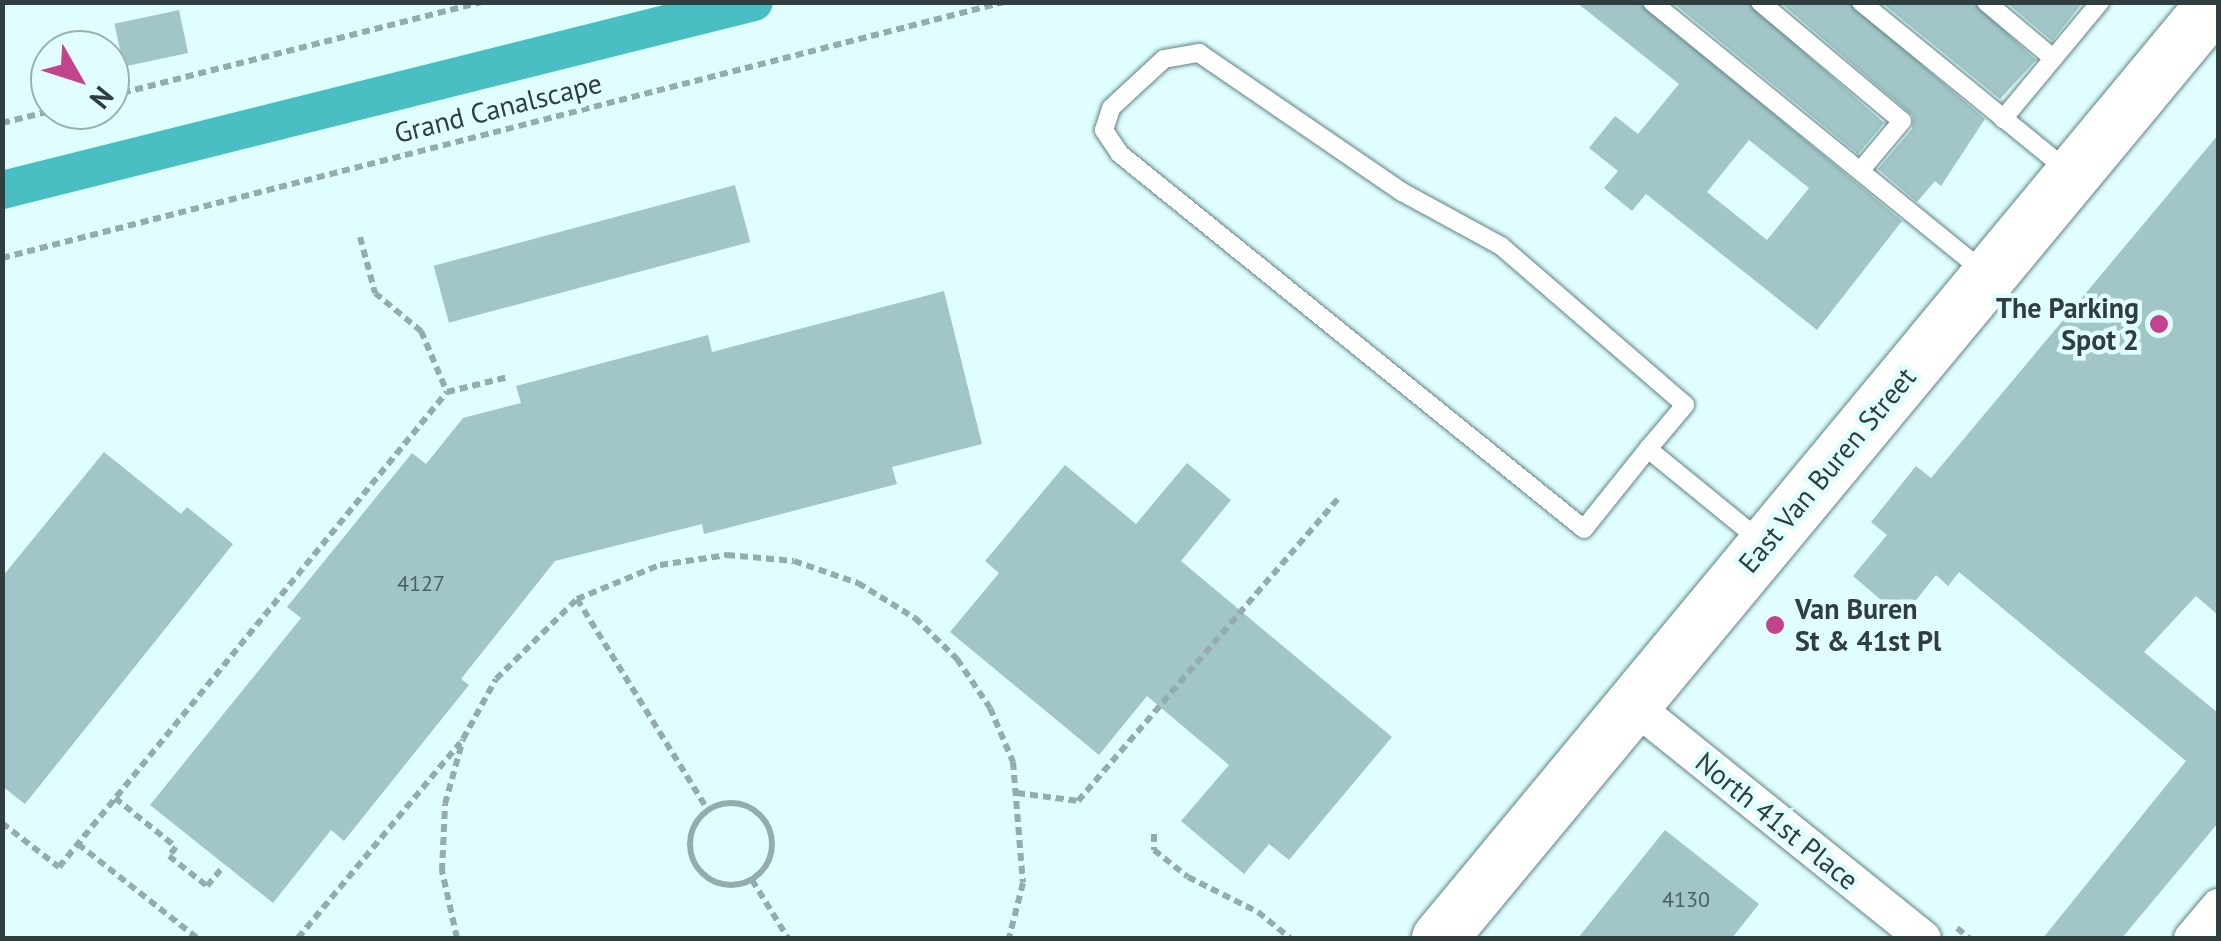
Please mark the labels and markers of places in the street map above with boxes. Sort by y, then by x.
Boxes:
place label: The Parking Spot 2 [1996,291,2139,357]
marker: The Parking Spot 2 [2148,313,2170,335]
place label: Van Buren St & 41st Pl [1795,592,1941,658]
marker: Van Buren St & 41st Pl [1764,614,1786,636]

